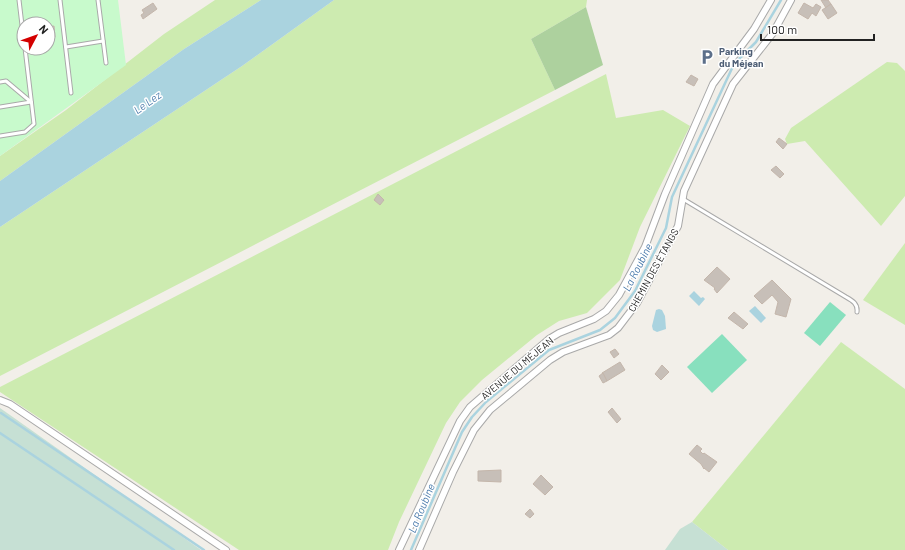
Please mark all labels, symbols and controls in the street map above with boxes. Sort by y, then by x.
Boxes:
north arrow [16,16,56,56]
scale bar [761,16,874,42]
text: N [37,22,51,36]
text: 100 m [767,22,797,36]
place label: Parking du Méjean [719,45,763,69]
parking icon: Parking du Méjean [698,48,716,66]
water label: Le Lez [131,88,163,116]
street label: CHEMIN DES ÉTANGS [625,226,681,314]
water label: La Roubine [619,241,655,293]
street label: AVENUE DU MÉJEAN [478,334,556,402]
water label: La Roubine [405,481,437,534]

